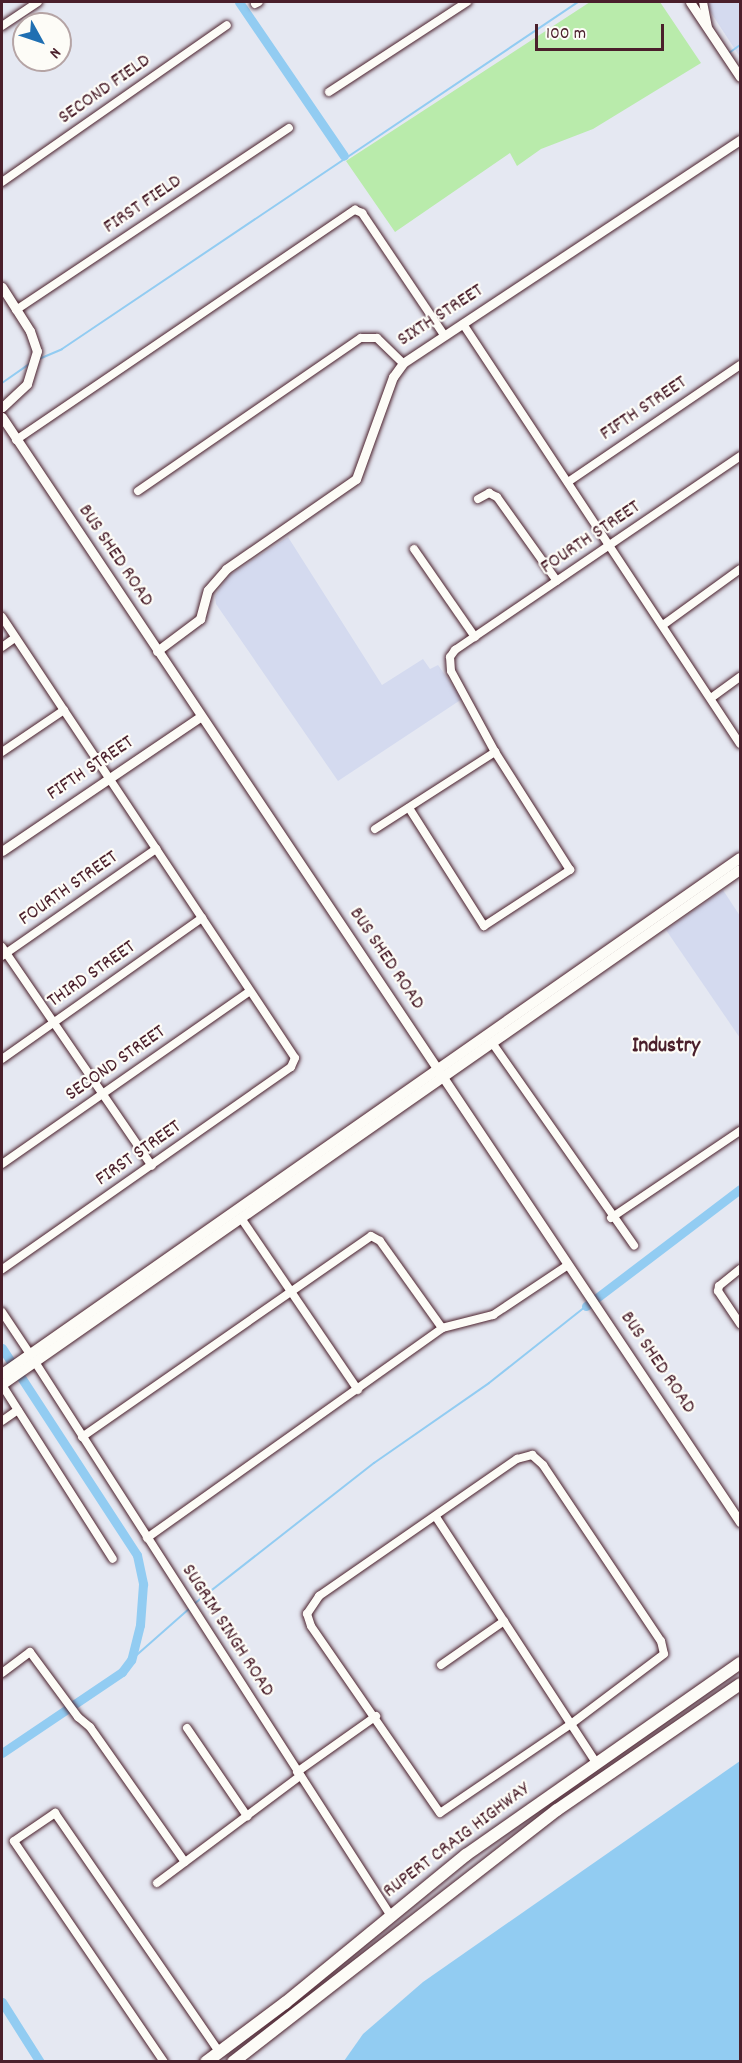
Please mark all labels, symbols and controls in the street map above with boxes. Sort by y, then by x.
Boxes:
north arrow [12,12,72,72]
scale bar [538,12,667,50]
text: 100 m [546,22,586,47]
street label: SECOND FIELD [54,50,156,130]
street label: FIRST FIELD [99,170,187,240]
street label: SIXTH STREET [394,279,488,353]
street label: FIFTH STREET [596,371,692,447]
street label: FOURTH STREET [536,496,646,580]
street label: BUS SHED ROAD [72,500,158,612]
street label: FIFTH STREET [43,731,139,807]
street label: FOURTH STREET [15,846,123,932]
street label: BUS SHED ROAD [343,903,429,1015]
street label: THIRD STREET [43,936,141,1014]
street label: SECOND STREET [61,1021,171,1107]
district label: Industry [632,1034,700,1060]
street label: FIRST STREET [92,1116,186,1192]
street label: BUS SHED ROAD [614,1307,700,1419]
street label: SUGRIM SINGH ROAD [175,1560,279,1702]
street label: RUPERT CRAIG HIGHWAY [379,1778,535,1904]

